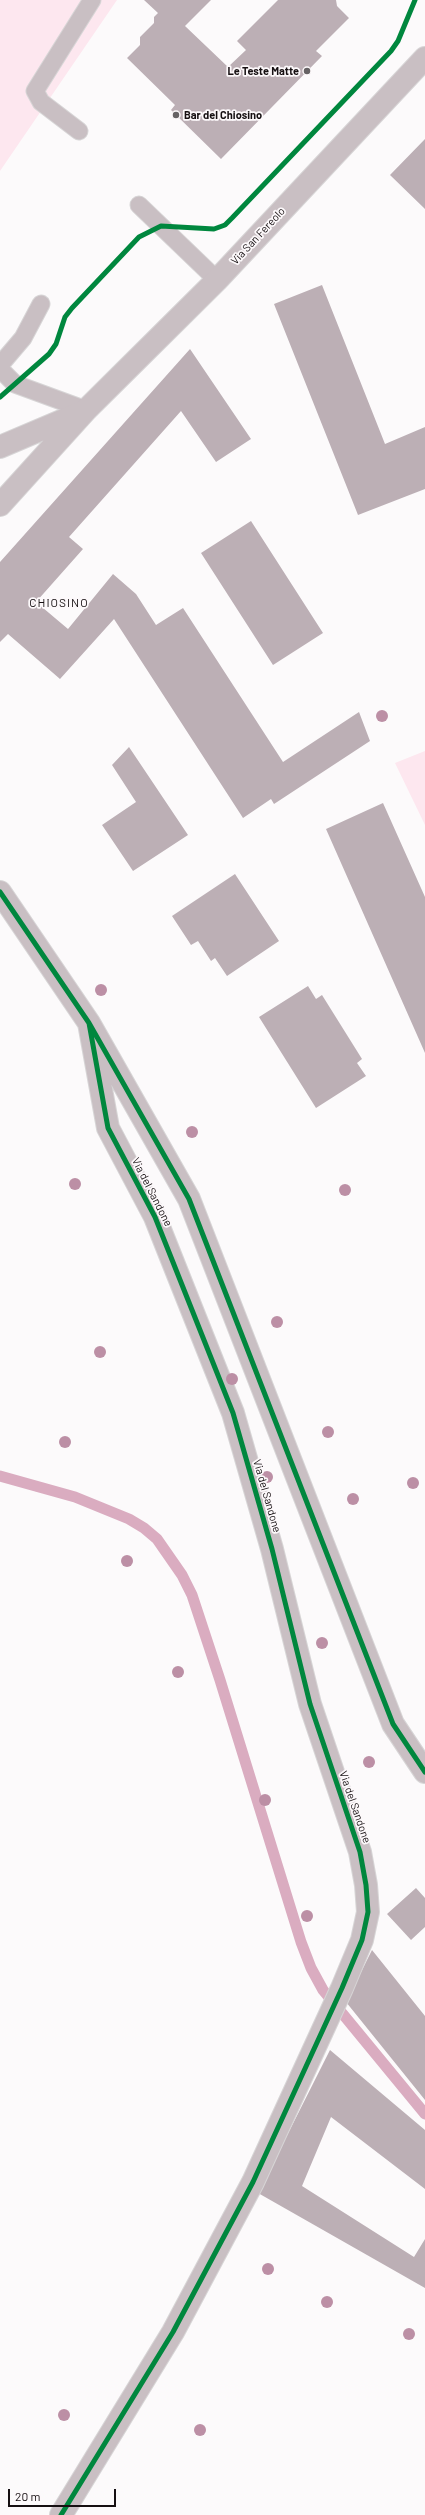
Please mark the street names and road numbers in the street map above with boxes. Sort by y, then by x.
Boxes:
street label: Via San Fereolo [228,205,288,267]
street label: Via del Sandone [129,1155,175,1229]
street label: Via del Sandone [250,1458,284,1534]
street label: Via del Sandone [337,1769,373,1845]

